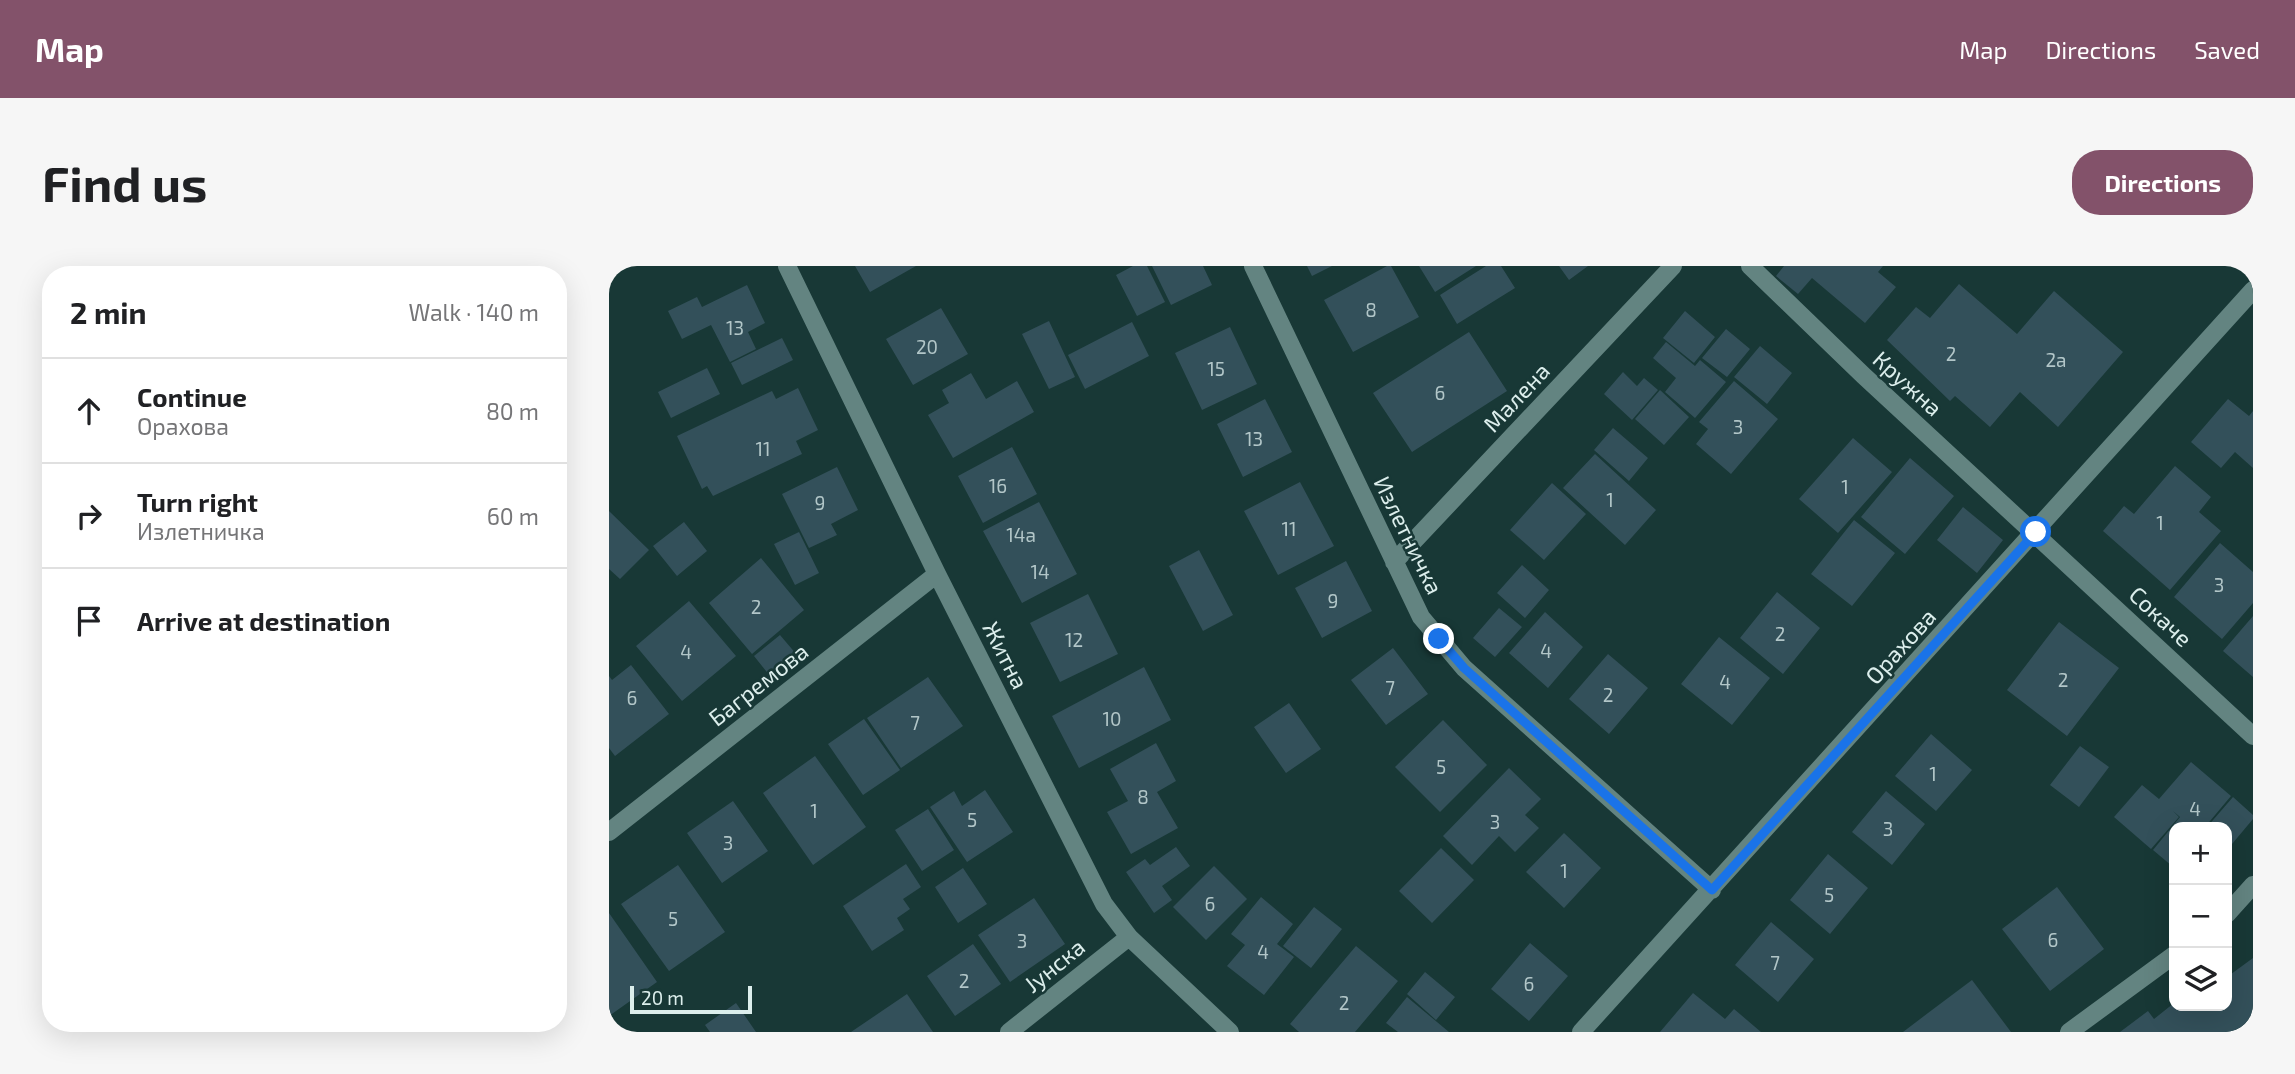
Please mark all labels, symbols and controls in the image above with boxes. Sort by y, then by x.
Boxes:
text: Map [35,29,104,69]
text: Map [1959,35,2007,64]
text: Directions [2045,35,2156,64]
text: Saved [2194,35,2260,64]
button: Directions [2072,150,2253,215]
text: Find us [42,153,207,212]
text: 2 min [70,294,147,330]
text: Walk · 140 m [408,298,539,326]
house number: 8 [1365,298,1377,321]
house number: 13 [726,316,744,339]
house number: 20 [916,335,938,358]
house number: 2 [1946,342,1956,365]
street label: Кружна [1867,345,1948,422]
house number: 2a [2045,348,2067,371]
house number: 15 [1207,357,1225,380]
street label: Малена [1477,357,1555,437]
text: Continue [137,381,247,412]
house number: 6 [1435,381,1445,404]
icon: ahead [70,392,108,430]
text: 80 m [486,397,539,425]
text: Орахова [137,412,229,440]
house number: 3 [1733,415,1743,438]
house number: 13 [1245,427,1263,450]
house number: 11 [755,437,771,460]
street label: Излетничка [1368,472,1450,598]
house number: 16 [989,474,1007,497]
house number: 1 [1841,475,1849,498]
text: Turn right [137,486,258,517]
house number: 1 [1606,488,1614,511]
house number: 9 [815,491,825,514]
icon: right [70,497,108,535]
text: 60 m [487,502,539,530]
house number: 1 [2156,511,2164,534]
route start [2020,516,2051,547]
text: Излетничка [137,517,265,545]
house number: 11 [1281,517,1297,540]
house number: 14a [1006,523,1036,546]
house number: 14 [1030,560,1050,583]
house number: 3 [2214,573,2224,596]
street label: Сокаче [2124,580,2198,652]
house number: 9 [1328,589,1338,612]
house number: 2 [751,595,761,618]
icon: arrive [70,602,108,640]
street label: Орахова [1859,602,1941,690]
text: Arrive at destination [137,605,390,636]
street label: Житна [977,617,1035,693]
house number: 2 [1775,622,1785,645]
route end [1423,623,1454,654]
house number: 12 [1065,628,1083,651]
street label: Багремова [703,636,813,732]
house number: 4 [1540,639,1552,662]
house number: 4 [680,640,692,663]
house number: 2 [2058,668,2068,691]
house number: 4 [1719,670,1731,693]
house number: 7 [1385,676,1395,699]
house number: 2 [1603,683,1613,706]
house number: 6 [627,686,637,709]
house number: 10 [1102,707,1122,730]
house number: 7 [910,711,920,734]
house number: 5 [1436,755,1446,778]
house number: 1 [1929,762,1937,785]
house number: 8 [1137,785,1149,808]
house number: 4 [2189,797,2201,820]
house number: 1 [810,799,818,822]
house number: 5 [967,808,977,831]
house number: 3 [1490,810,1500,833]
house number: 3 [1883,817,1893,840]
map controls [2169,822,2232,1011]
button: + [2169,822,2232,885]
house number: 3 [723,831,733,854]
house number: 1 [1560,859,1568,882]
house number: 5 [1824,883,1834,906]
button: − [2169,885,2232,948]
house number: 6 [1205,892,1215,915]
house number: 5 [668,907,678,930]
house number: 6 [2048,928,2058,951]
house number: 3 [1017,929,1027,952]
street label: Јунска [1018,932,1091,999]
house number: 4 [1257,940,1269,963]
button: layers [2169,948,2232,1011]
house number: 7 [1770,951,1780,974]
house number: 2 [959,969,969,992]
house number: 6 [1524,972,1534,995]
scale bar [630,983,753,1015]
text: 20 m [641,986,684,1009]
house number: 2 [1339,991,1349,1014]

